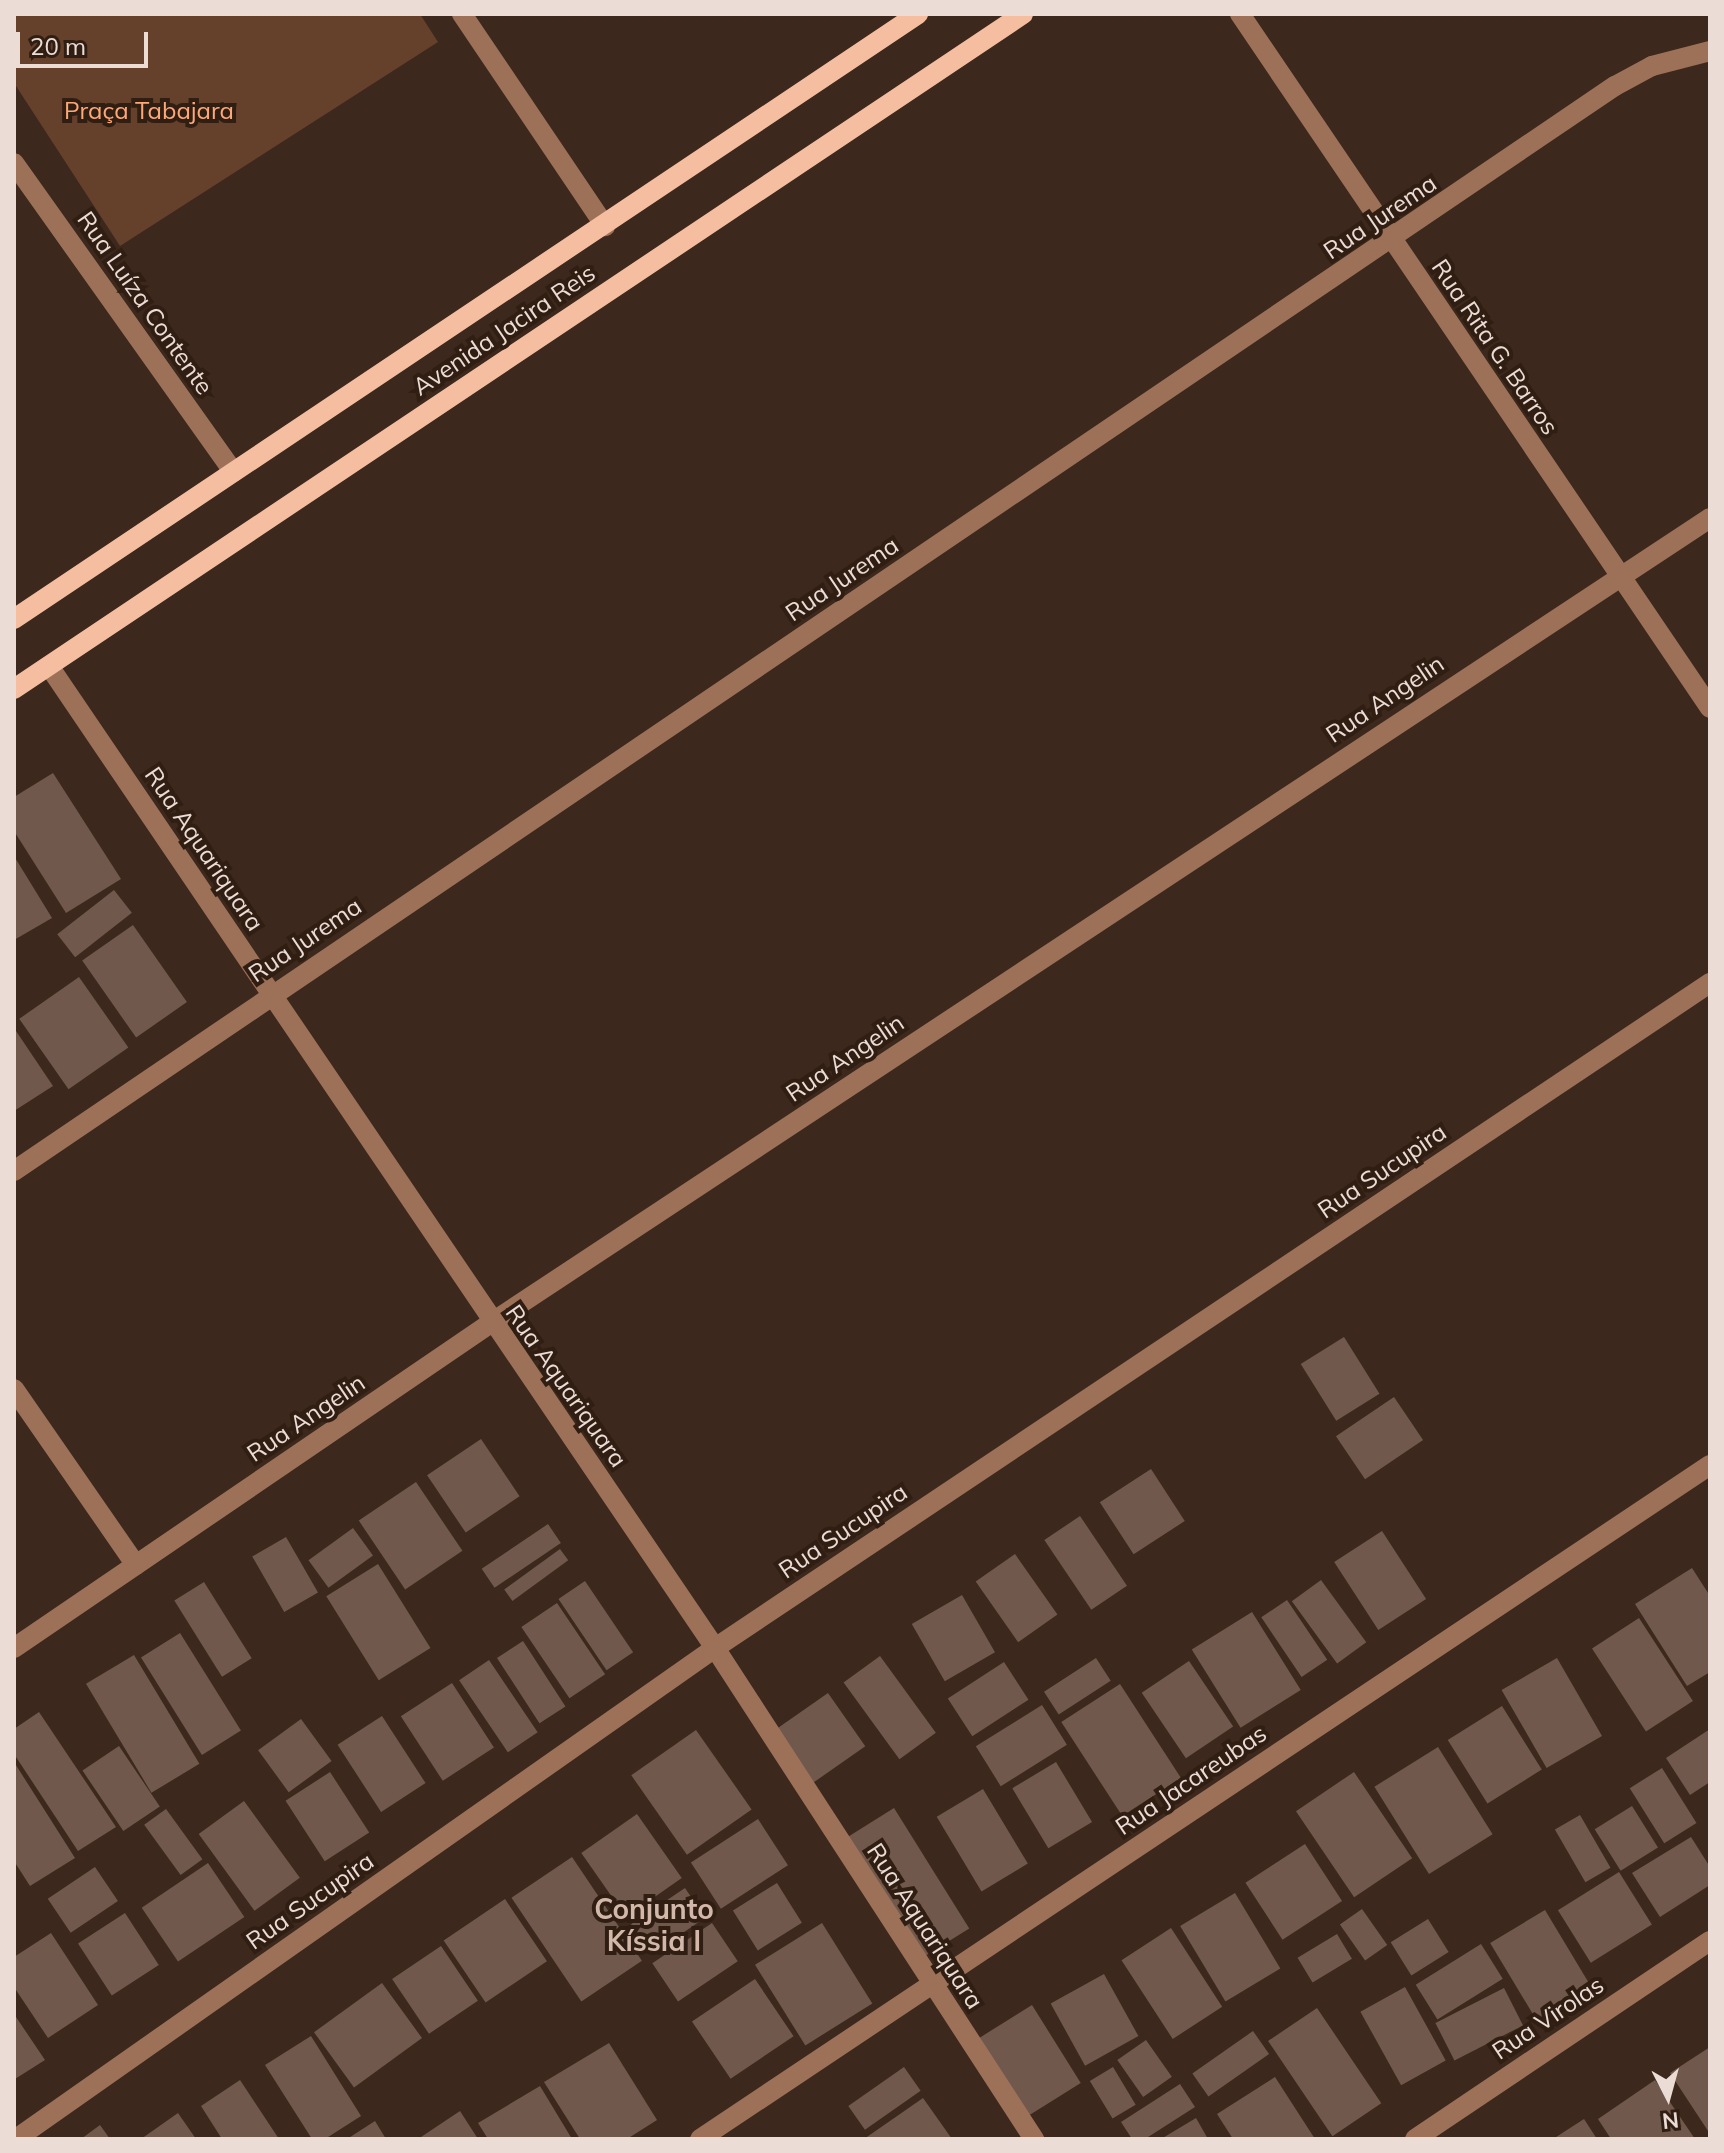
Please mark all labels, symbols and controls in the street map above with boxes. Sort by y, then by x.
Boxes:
scale bar [20,16,152,66]
text: 20 m [30,31,86,61]
park label: Praça Tabajara [64,97,234,125]
street label: Rua Jurema [1318,169,1442,265]
street label: Rua Luíza Contente [71,206,219,400]
street label: Rua Rita G. Barros [1426,254,1564,440]
street label: Avenida Jacira Reis [407,258,601,402]
street label: Rua Jurema [780,531,904,627]
street label: Rua Angelin [1321,649,1449,749]
street label: Rua Aquariquara [139,762,269,936]
street label: Rua Jurema [243,892,367,988]
street label: Rua Angelin [781,1008,909,1108]
street label: Rua Sucupira [1312,1117,1452,1225]
street label: Rua Aquariquara [499,1299,633,1473]
street label: Rua Angelin [242,1368,370,1468]
street label: Rua Sucupira [773,1477,913,1585]
street label: Rua Jacareubas [1110,1719,1272,1841]
street label: Rua Aquariquara [861,1838,989,2014]
street label: Rua Sucupira [241,1847,379,1955]
district label: Conjunto Kíssia I [594,1892,714,1958]
street label: Rua Virolas [1487,1970,1609,2066]
north arrow [1628,2057,1708,2137]
text: N [1661,2106,1680,2136]

